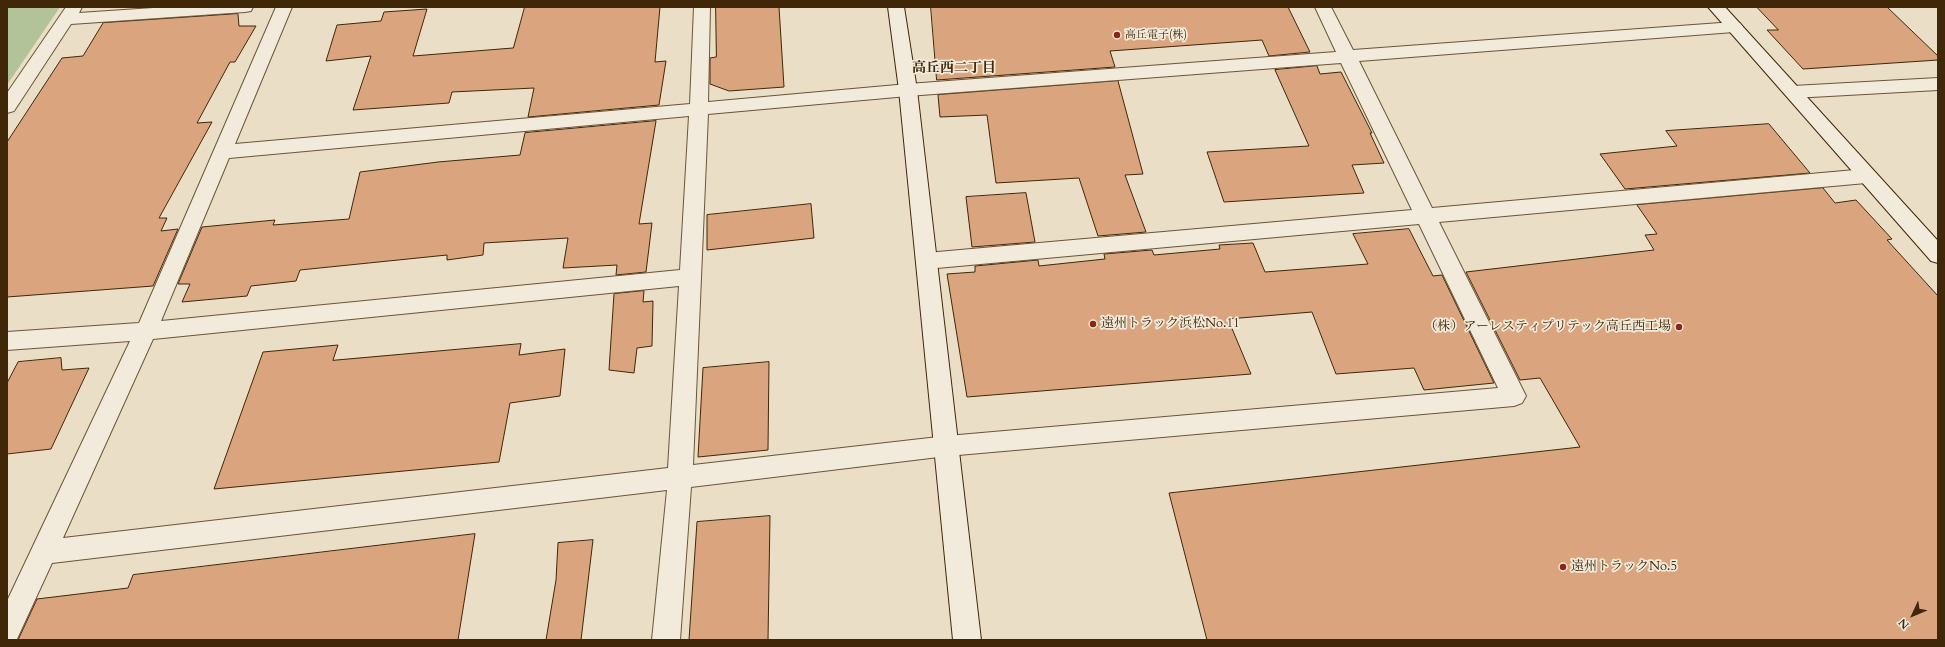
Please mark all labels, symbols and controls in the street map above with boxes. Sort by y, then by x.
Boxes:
place label: 高丘電子(株) [1125,28,1187,42]
marker: 高丘電子(株) [1112,30,1122,40]
district label: 高丘西二丁目 [912,61,996,77]
place label: 遠州トラック浜松No.11 [1101,316,1240,332]
marker: 遠州トラック浜松No.11 [1088,319,1098,329]
place label: （株）アーレスティプリテック高丘西工場 [1424,319,1671,335]
marker: （株）アーレスティプリテック高丘西工場 [1674,322,1684,332]
place label: 遠州トラックNo.5 [1571,559,1677,575]
marker: 遠州トラックNo.5 [1558,562,1568,572]
north arrow [1893,595,1933,635]
text: N [1895,615,1913,632]

